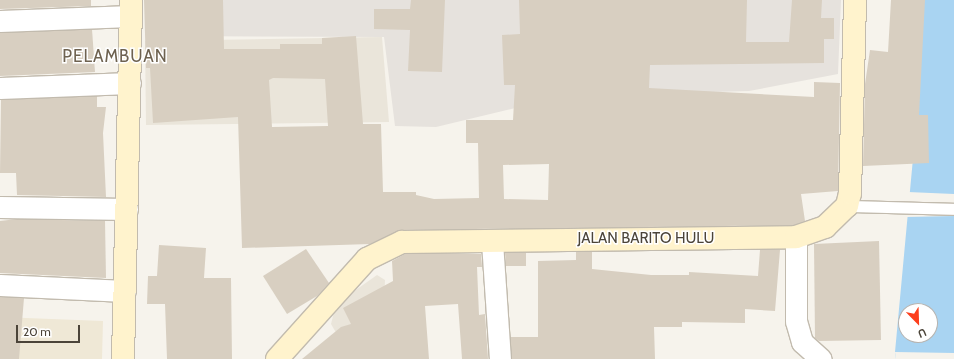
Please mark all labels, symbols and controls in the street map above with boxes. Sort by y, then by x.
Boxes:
district label: PELAMBUAN [62,47,168,67]
street label: JALAN BARITO HULU [578,230,714,248]
north arrow [898,303,938,343]
scale bar [18,317,82,343]
text: 20 m [23,324,51,339]
text: U [916,325,929,341]

